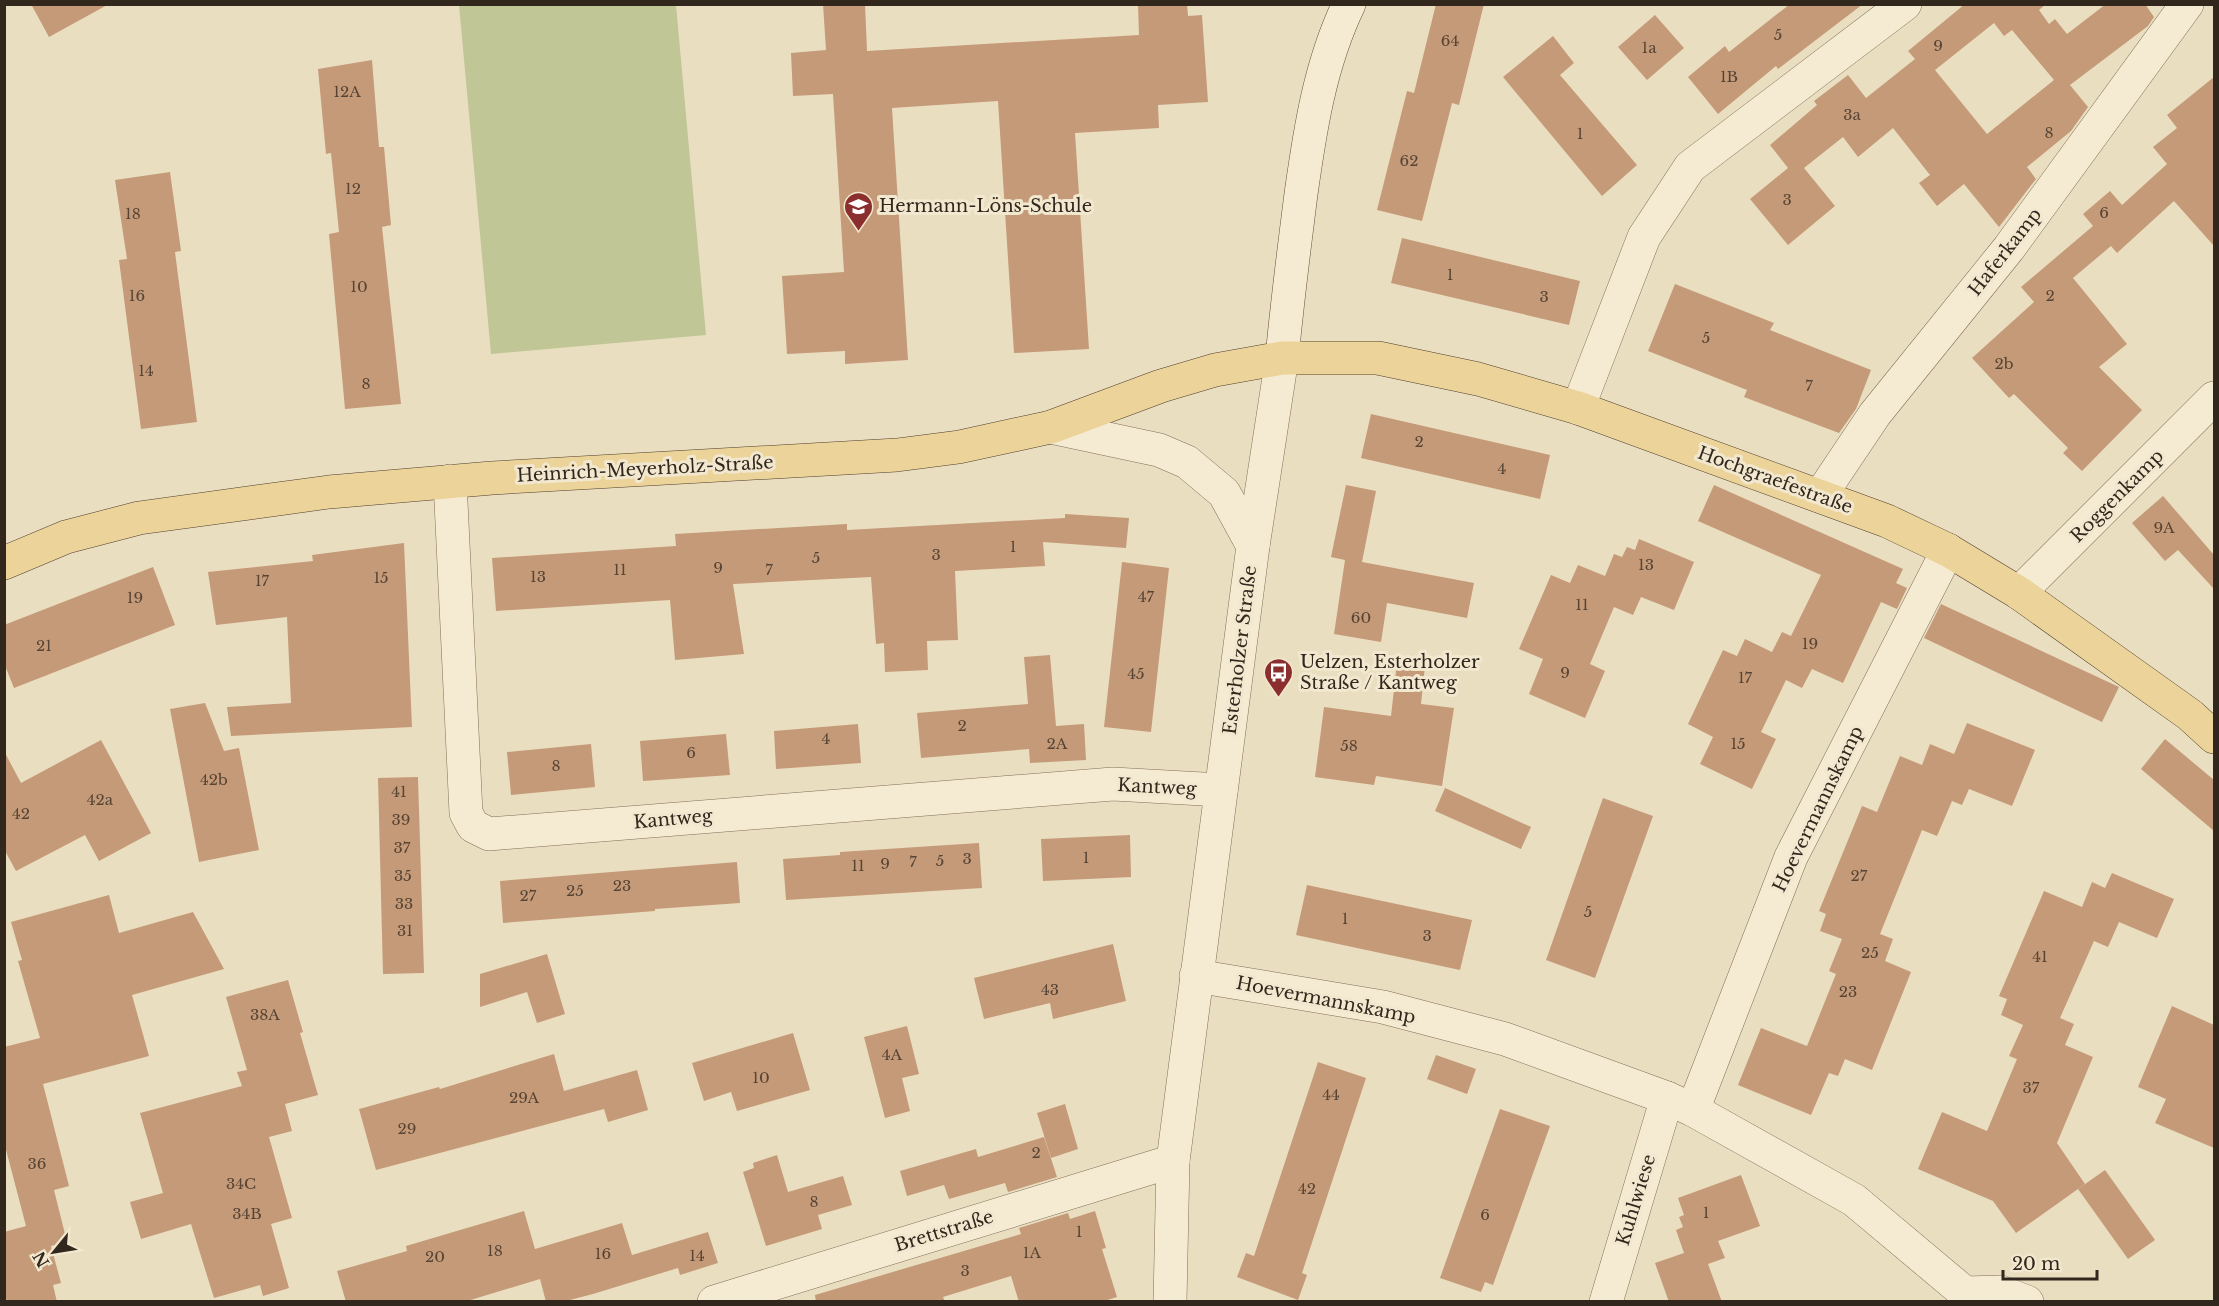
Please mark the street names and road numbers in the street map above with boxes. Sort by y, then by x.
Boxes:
street label: Haferkamp [1964,204,2046,300]
street label: Hochgraefestraße [1695,442,1855,518]
street label: Roggenkamp [2066,445,2168,547]
street label: Heinrich-Meyerholz-Straße [516,451,774,487]
street label: Esterholzer Straße [1219,564,1261,736]
street label: Hoevermannskamp [1768,722,1868,896]
street label: Kantweg [1117,774,1197,800]
street label: Kantweg [633,805,714,833]
street label: Hoevermannskamp [1234,972,1418,1028]
street label: Kuhlwiese [1612,1152,1660,1248]
street label: Brettstraße [892,1206,996,1256]

